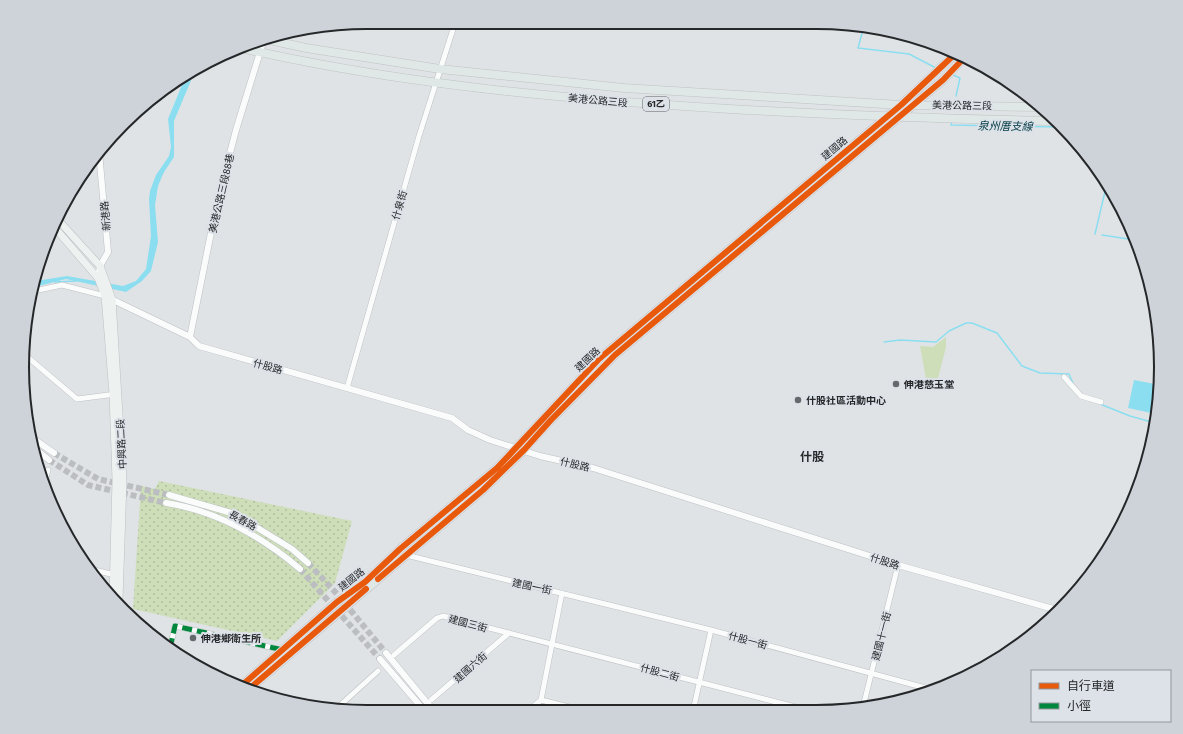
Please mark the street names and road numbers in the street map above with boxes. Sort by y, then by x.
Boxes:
street label: 美港公路三段 [568,92,628,110]
road number: 61乙 [643,97,669,111]
street label: 美港公路三段 [932,99,992,113]
street label: 建國路 [819,135,850,163]
street label: 美港公路三段88巷 [207,152,237,234]
street label: 什泉街 [390,189,410,221]
street label: 新港路 [99,200,113,231]
street label: 建國路 [573,345,603,374]
street label: 什股路 [252,357,284,377]
street label: 中興路二段 [115,419,129,469]
street label: 什股路 [559,456,591,474]
street label: 長春路 [226,509,259,533]
street label: 什股路 [869,552,901,572]
street label: 建國路 [336,566,367,594]
street label: 建國一街 [511,577,553,597]
street label: 建國十一街 [870,611,894,662]
street label: 建國三街 [447,613,489,635]
street label: 什股一街 [727,630,769,652]
street label: 建國六街 [452,650,490,685]
street label: 什股二街 [639,662,681,684]

